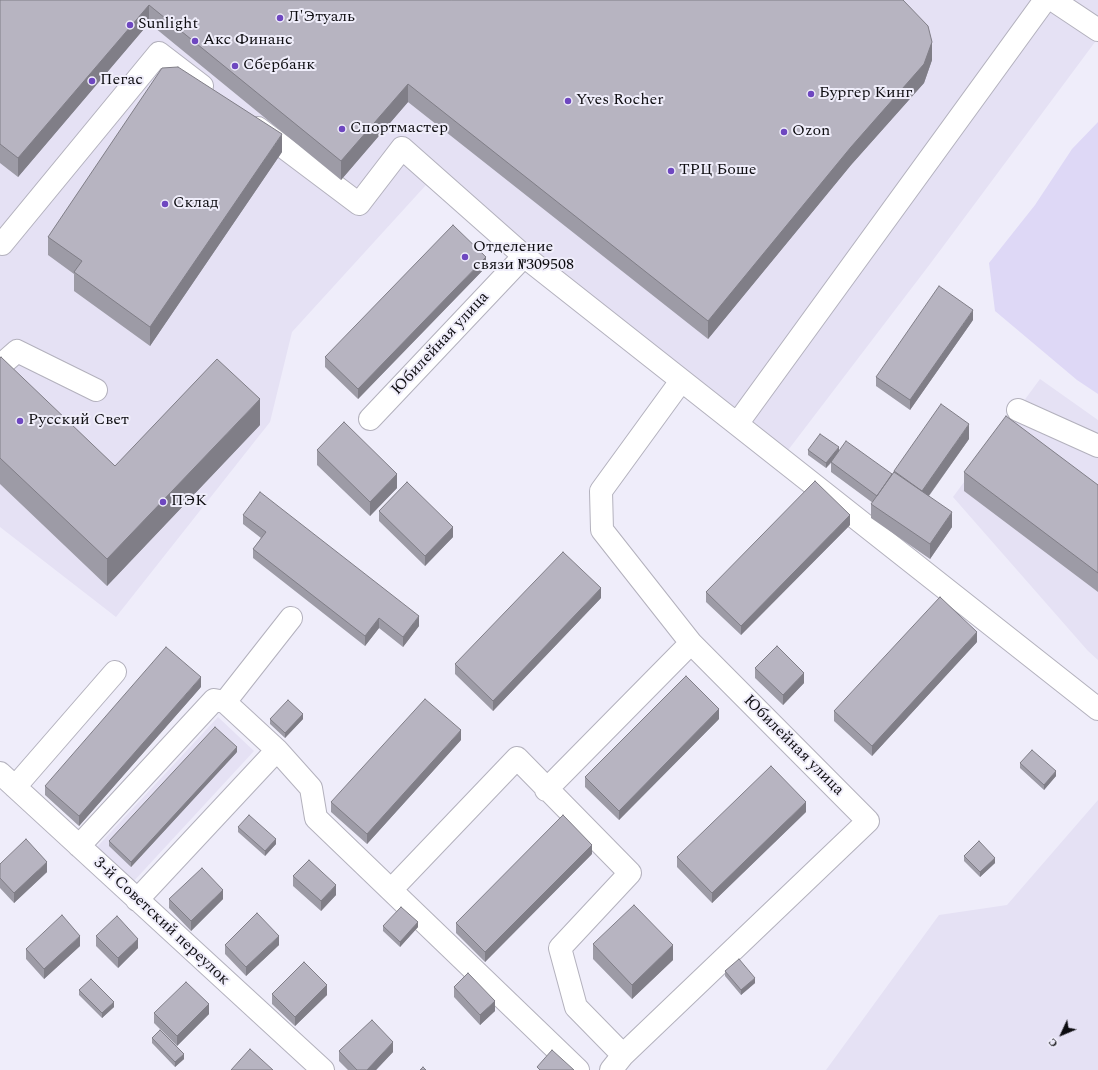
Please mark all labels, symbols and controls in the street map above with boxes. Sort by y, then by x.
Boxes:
place label: Л'Этуаль [288,8,355,28]
marker: Л'Этуаль [275,13,285,23]
place label: Sunlight [138,15,198,35]
marker: Sunlight [125,20,135,30]
place label: Акс Финанс [203,31,293,51]
marker: Акс Финанс [190,36,200,46]
place label: Сбербанк [243,56,315,76]
marker: Сбербанк [230,61,240,71]
place label: Пегас [100,71,143,91]
marker: Пегас [87,76,97,86]
place label: Бургер Кинг [819,84,912,104]
marker: Бургер Кинг [806,89,816,99]
place label: Yves Rocher [576,91,664,111]
marker: Yves Rocher [563,96,573,106]
place label: Спортмастер [350,119,448,139]
place label: Ozon [792,122,830,142]
marker: Спортмастер [337,124,347,134]
marker: Ozon [779,127,789,137]
place label: ТРЦ Боше [679,161,756,181]
marker: ТРЦ Боше [666,166,676,176]
place label: Склад [173,194,219,214]
marker: Склад [160,199,170,209]
place label: Отделение связи №309508 [473,238,574,276]
marker: Отделение связи №309508 [460,252,470,262]
street label: Юбилейная улица [388,288,494,400]
place label: Русский Свет [28,411,129,431]
marker: Русский Свет [15,416,25,426]
place label: ПЭК [171,492,207,512]
marker: ПЭК [158,497,168,507]
street label: Юбилейная улица [739,692,847,800]
street label: 3-й Советский переулок [89,854,233,990]
north arrow [1042,1014,1082,1054]
text: С [1044,1034,1062,1051]

